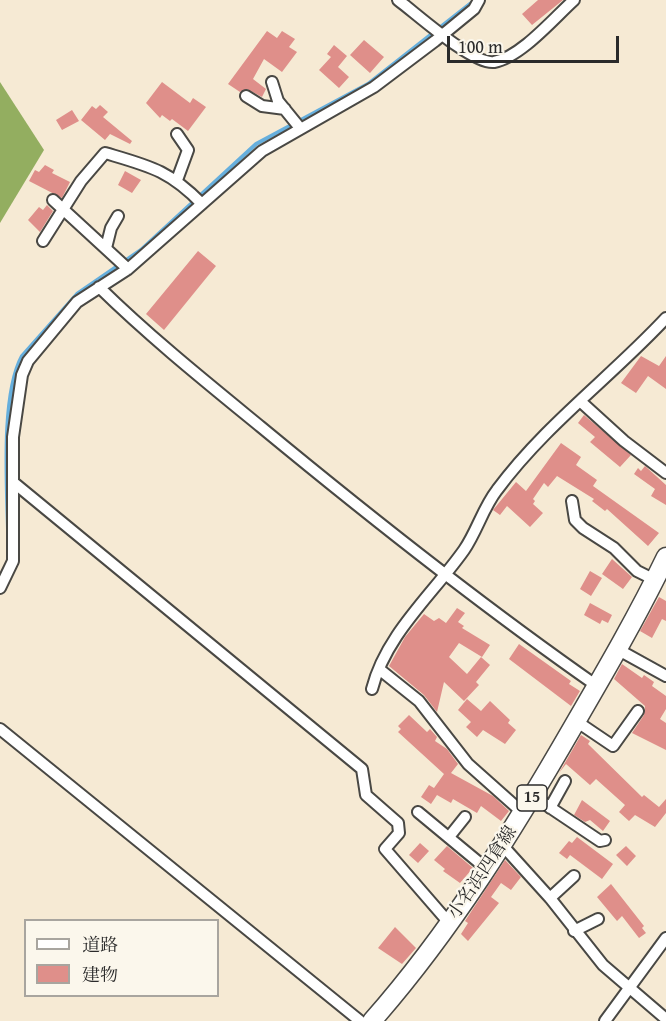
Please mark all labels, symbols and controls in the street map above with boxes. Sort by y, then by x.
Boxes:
scale bar [450,24,622,62]
text: 100 m [458,33,503,60]
road number: 15 [517,785,547,811]
street label: 小名浜四倉線 [444,822,522,924]
legend [24,919,219,997]
text: 道路 [82,931,118,958]
text: 建物 [82,961,118,988]

